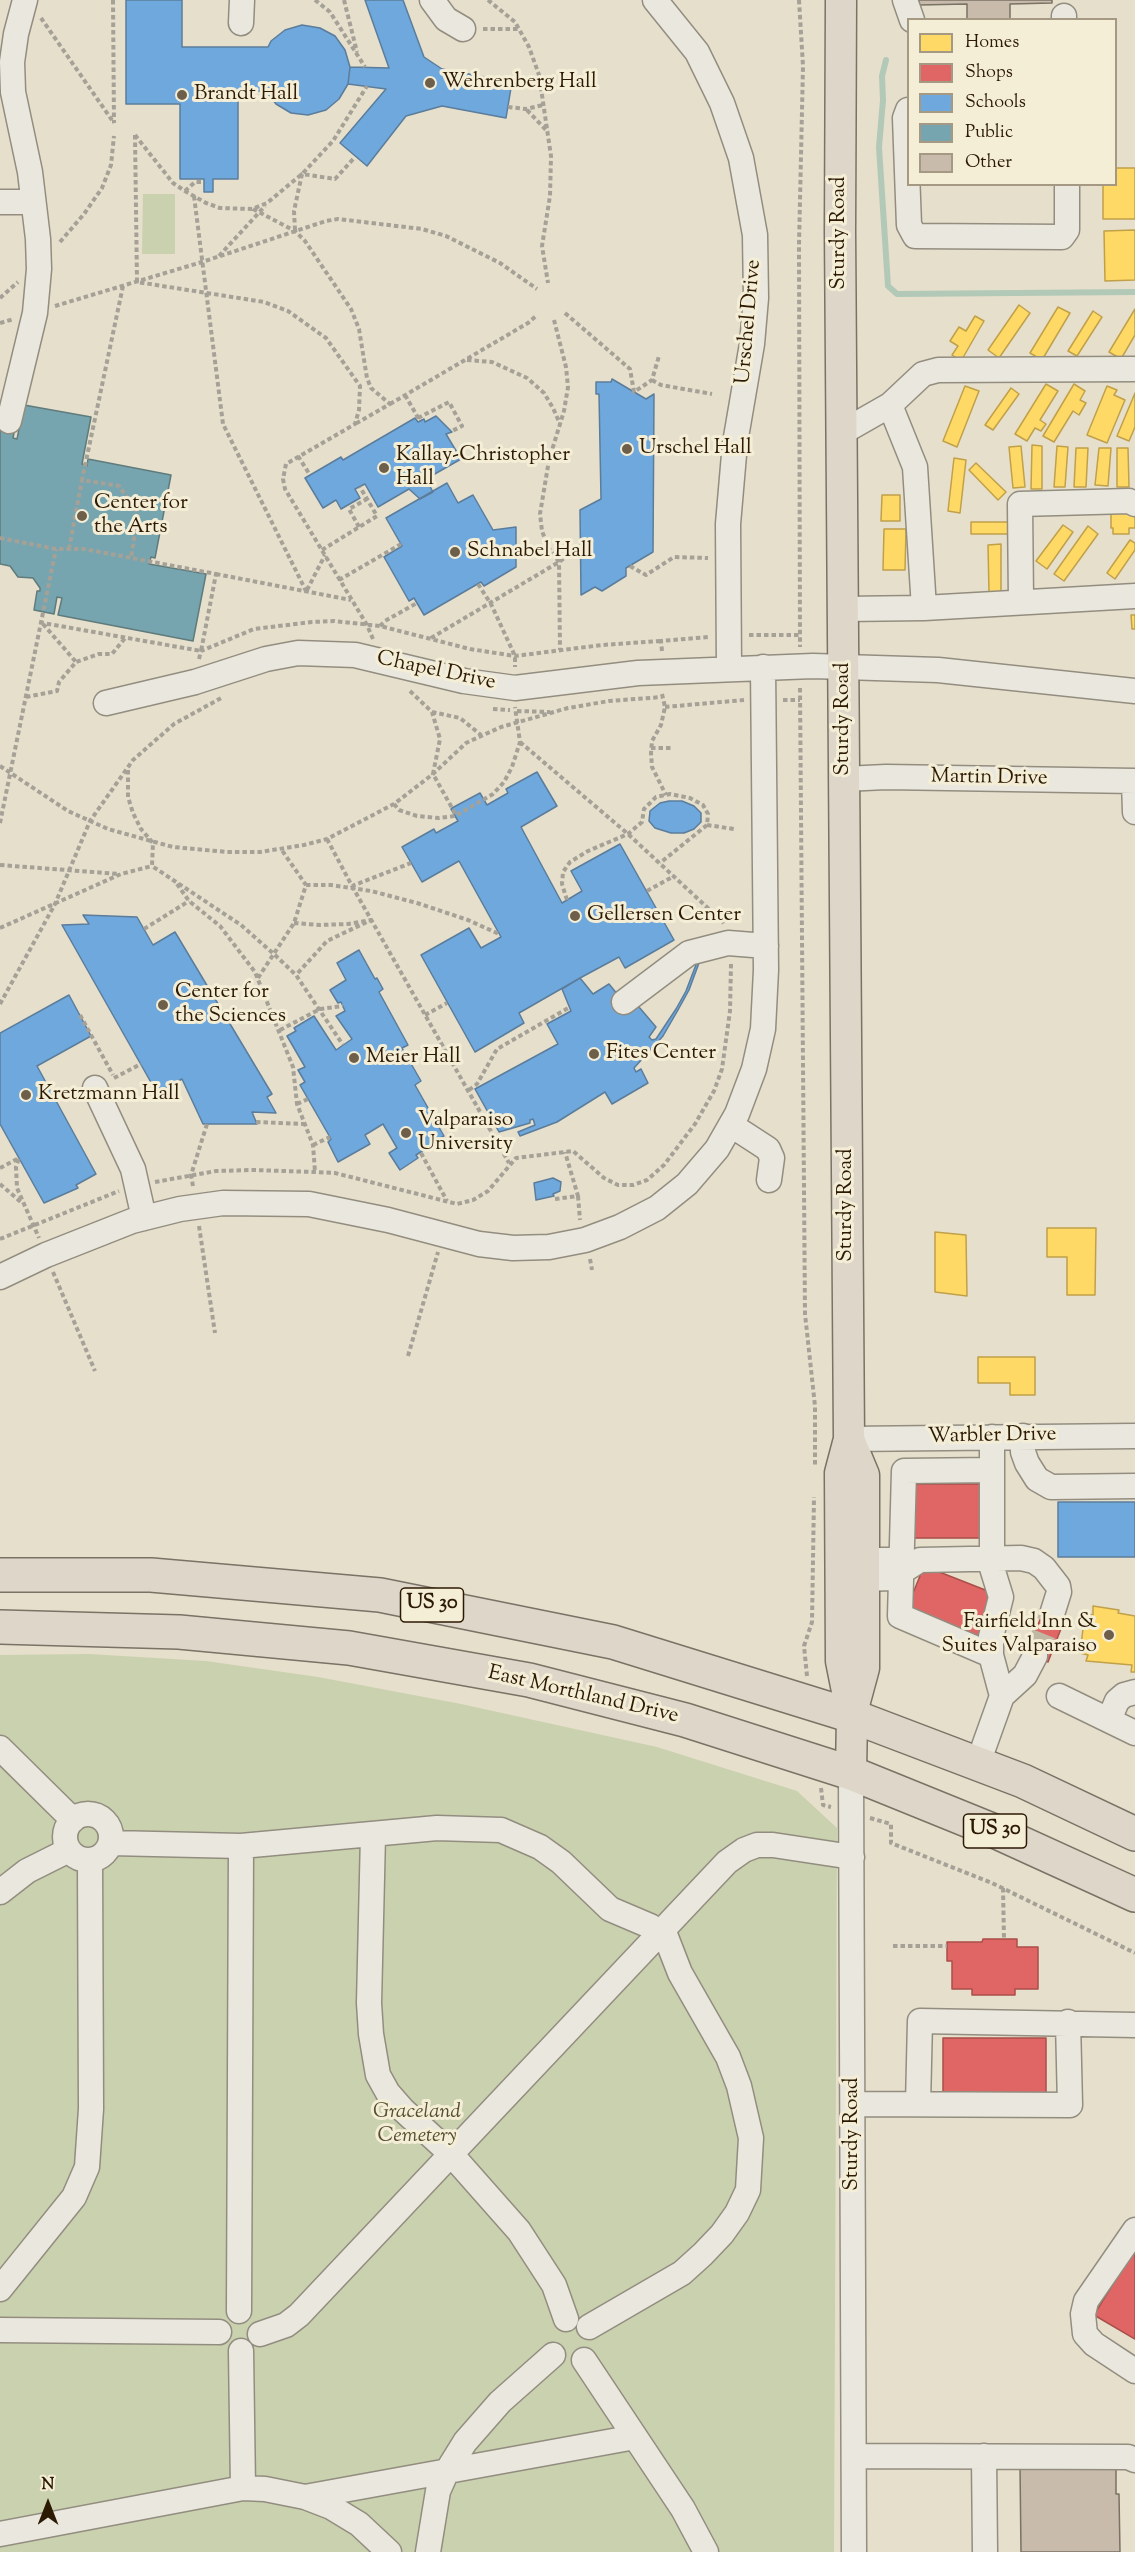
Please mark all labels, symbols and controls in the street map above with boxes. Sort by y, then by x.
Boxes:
legend [907,18,1117,186]
text: Homes [965,30,1019,56]
text: Shops [965,60,1013,86]
place label: Wehrenberg Hall [442,70,597,96]
marker: Wehrenberg Hall [423,76,437,90]
place label: Brandt Hall [194,82,298,108]
marker: Brandt Hall [175,88,189,102]
text: Schools [965,90,1026,116]
text: Public [965,120,1013,146]
text: Other [965,150,1012,176]
street label: Sturdy Road [827,176,853,290]
street label: Urschel Drive [732,258,768,386]
place label: Urschel Hall [639,436,752,462]
marker: Urschel Hall [620,442,634,456]
place label: Kallay-Christopher Hall [396,443,570,493]
marker: Kallay-Christopher Hall [377,461,391,475]
place label: Center for the Arts [94,491,188,541]
marker: Center for the Arts [75,509,89,523]
place label: Schnabel Hall [467,539,593,565]
marker: Schnabel Hall [448,545,462,559]
street label: Chapel Drive [374,647,498,697]
street label: Sturdy Road [831,662,857,776]
street label: Martin Drive [930,765,1048,793]
place label: Gellersen Center [587,903,741,929]
marker: Gellersen Center [568,909,582,923]
place label: Center for the Sciences [175,980,286,1030]
marker: Center for the Sciences [156,998,170,1012]
place label: Fites Center [606,1041,716,1067]
place label: Meier Hall [366,1045,461,1071]
marker: Fites Center [587,1047,601,1061]
marker: Meier Hall [347,1051,361,1065]
place label: Kretzmann Hall [38,1082,180,1108]
marker: Kretzmann Hall [19,1088,33,1102]
place label: Valparaiso University [418,1108,513,1158]
marker: Valparaiso University [399,1126,413,1140]
street label: Sturdy Road [834,1148,860,1262]
street label: Warbler Drive [927,1423,1057,1451]
road number: US 30 [400,1588,464,1622]
place label: Fairfield Inn & Suites Valparaiso [941,1610,1097,1660]
marker: Fairfield Inn & Suites Valparaiso [1102,1628,1116,1642]
street label: East Morthland Drive [485,1662,681,1730]
road number: US 30 [964,1814,1026,1848]
street label: Sturdy Road [840,2077,866,2191]
park label: Graceland Cemetery [373,2100,461,2150]
north arrow [18,2474,78,2534]
text: N [42,2474,54,2497]

